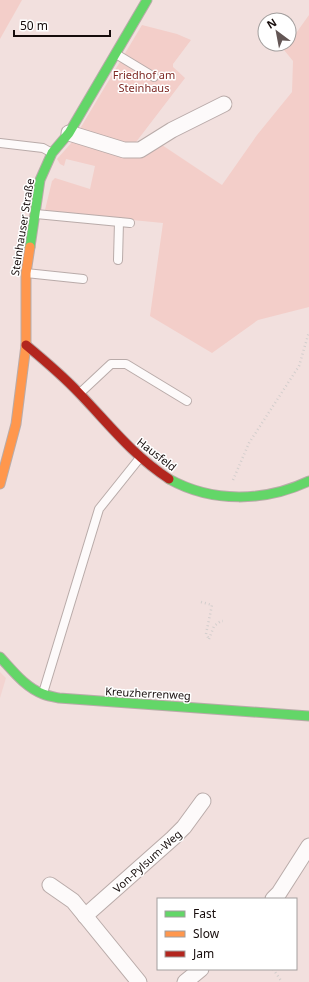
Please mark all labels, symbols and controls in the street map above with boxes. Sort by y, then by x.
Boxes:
scale bar [14,12,110,38]
north arrow [257,12,297,52]
text: N [264,14,279,32]
text: 50 m [20,17,48,34]
park label: Friedhof am Steinhaus [113,67,175,95]
street label: Steinhauser Straße [7,177,37,277]
street label: Hausfeld [134,434,180,474]
street label: Kreuzherrenweg [105,683,191,703]
street label: Von-Pylsum-Weg [110,826,184,896]
legend [157,898,297,970]
text: Fast [193,905,217,922]
text: Slow [193,925,220,942]
text: Jam [192,945,214,962]

